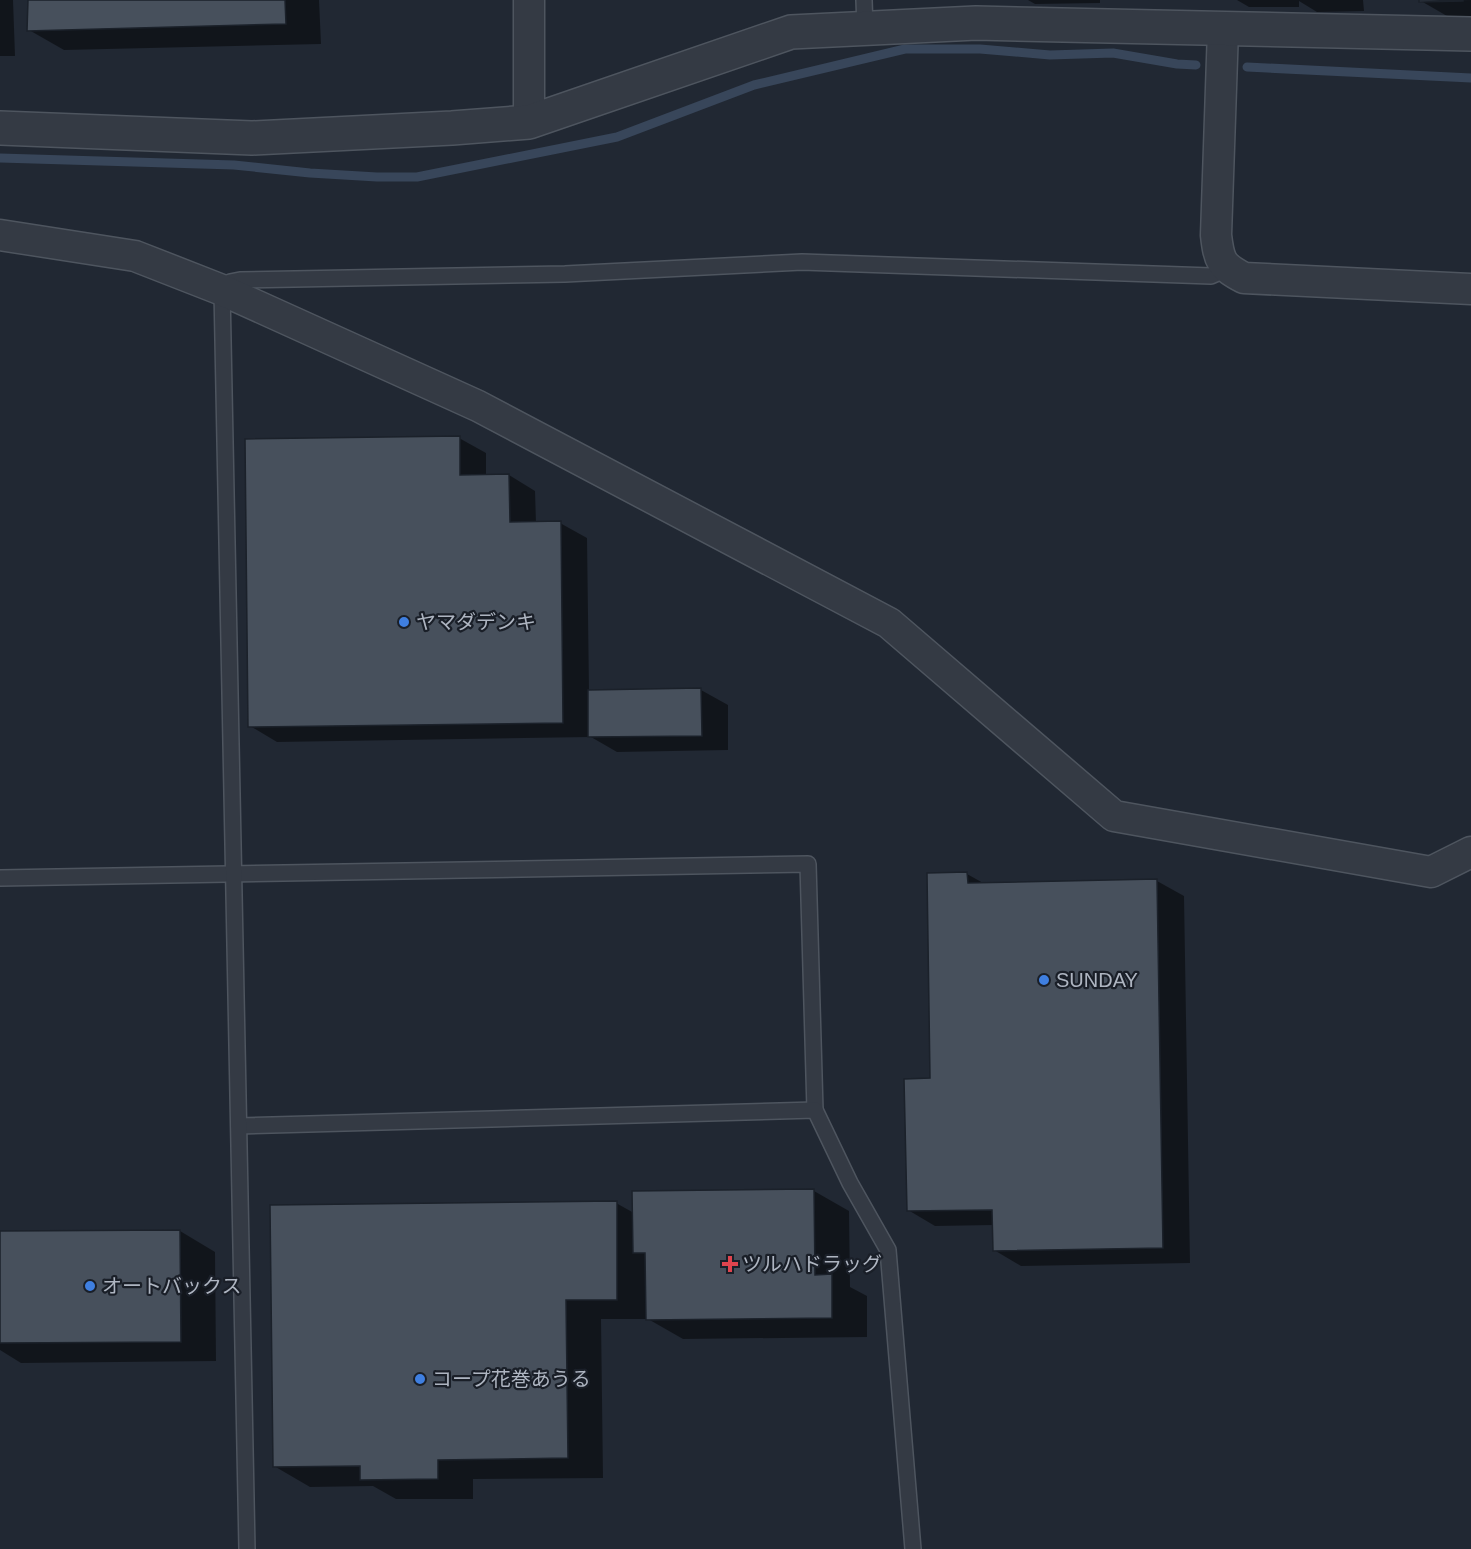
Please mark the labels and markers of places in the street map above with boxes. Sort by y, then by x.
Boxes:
place label: ヤマダデンキ [416,611,536,633]
marker: ヤマダデンキ [397,615,411,629]
place label: SUNDAY [1056,969,1138,991]
marker: SUNDAY [1037,973,1051,987]
place label: ツルハドラッグ [742,1253,882,1275]
marker: ツルハドラッグ [723,1257,737,1271]
place label: オートバックス [102,1275,241,1297]
marker: オートバックス [83,1279,97,1293]
place label: コープ花巻あうる [432,1368,591,1390]
marker: コープ花巻あうる [413,1372,427,1386]

